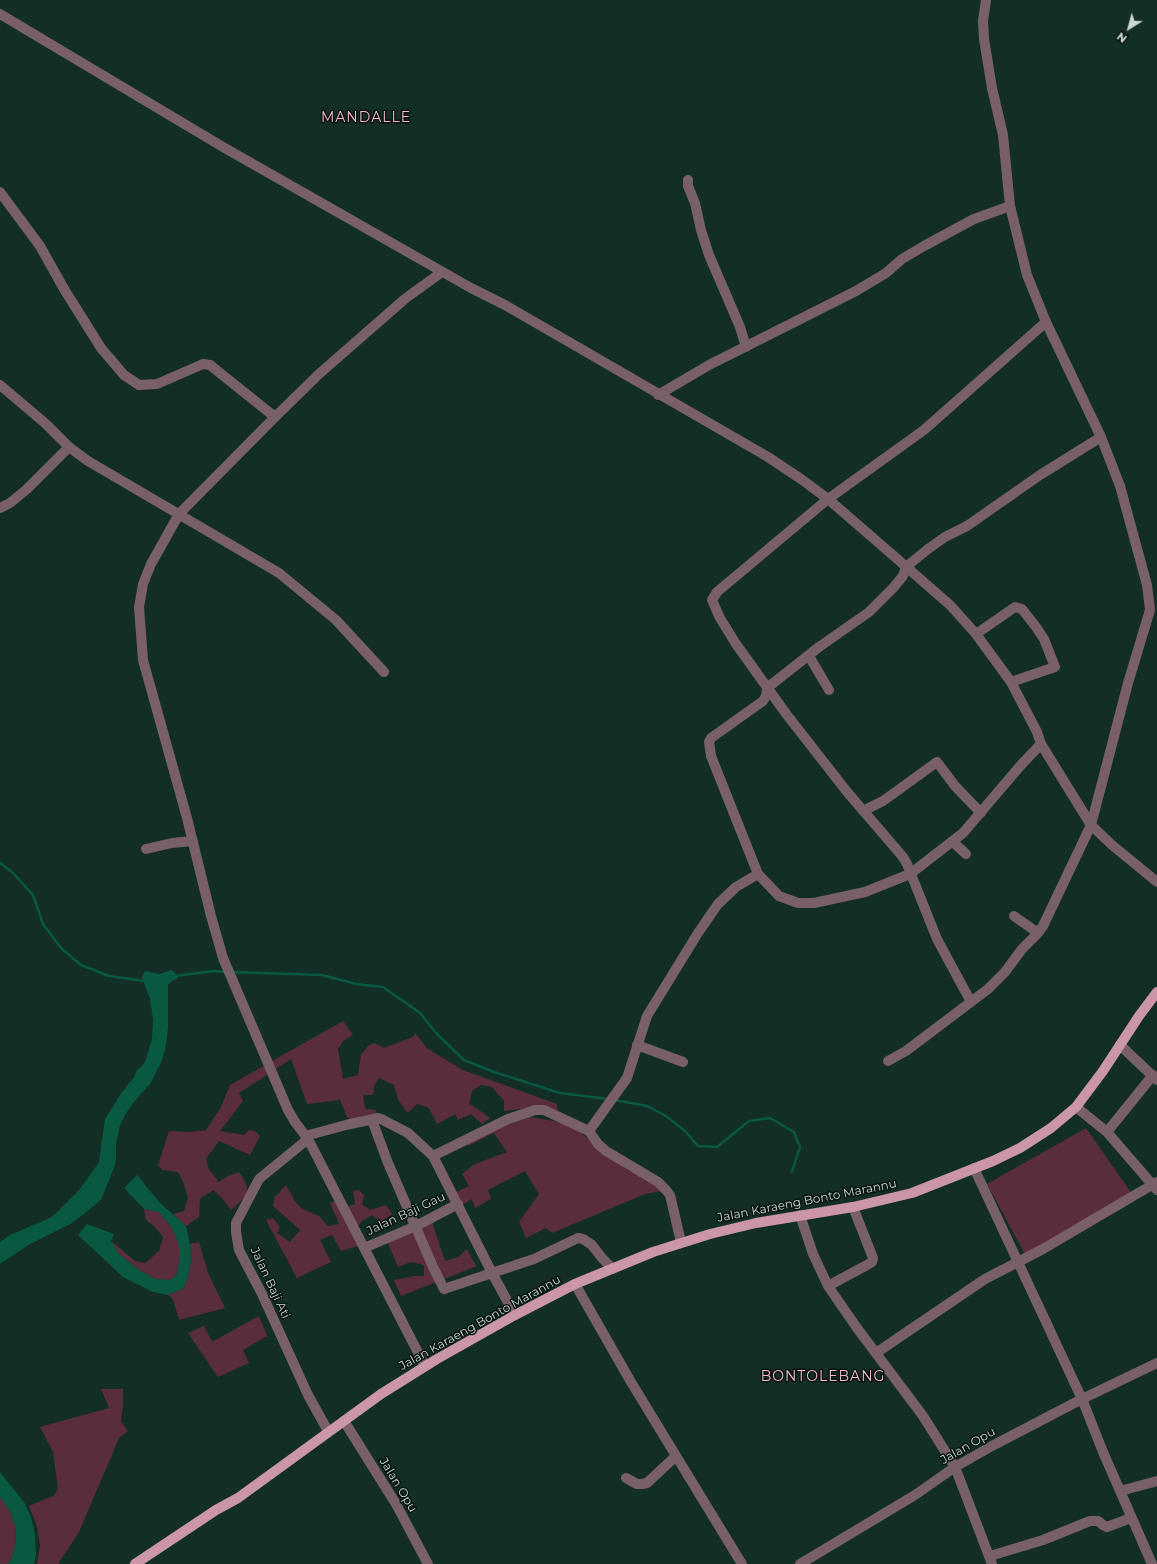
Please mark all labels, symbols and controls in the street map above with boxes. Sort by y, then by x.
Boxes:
north arrow [1109,8,1149,48]
text: N [1114,29,1130,46]
district label: MANDALLE [321,110,411,126]
street label: Jalan Karaeng Bonto Marannu [716,1177,898,1225]
street label: Jalan Baji Gau [365,1190,447,1238]
street label: Jalan Baji Ati [247,1245,293,1321]
street label: Jalan Karaeng Bonto Marannu [397,1272,563,1374]
district label: BONTOLEBANG [761,1369,885,1385]
street label: Jalan Opu [938,1425,998,1467]
street label: Jalan Opu [376,1455,420,1515]

